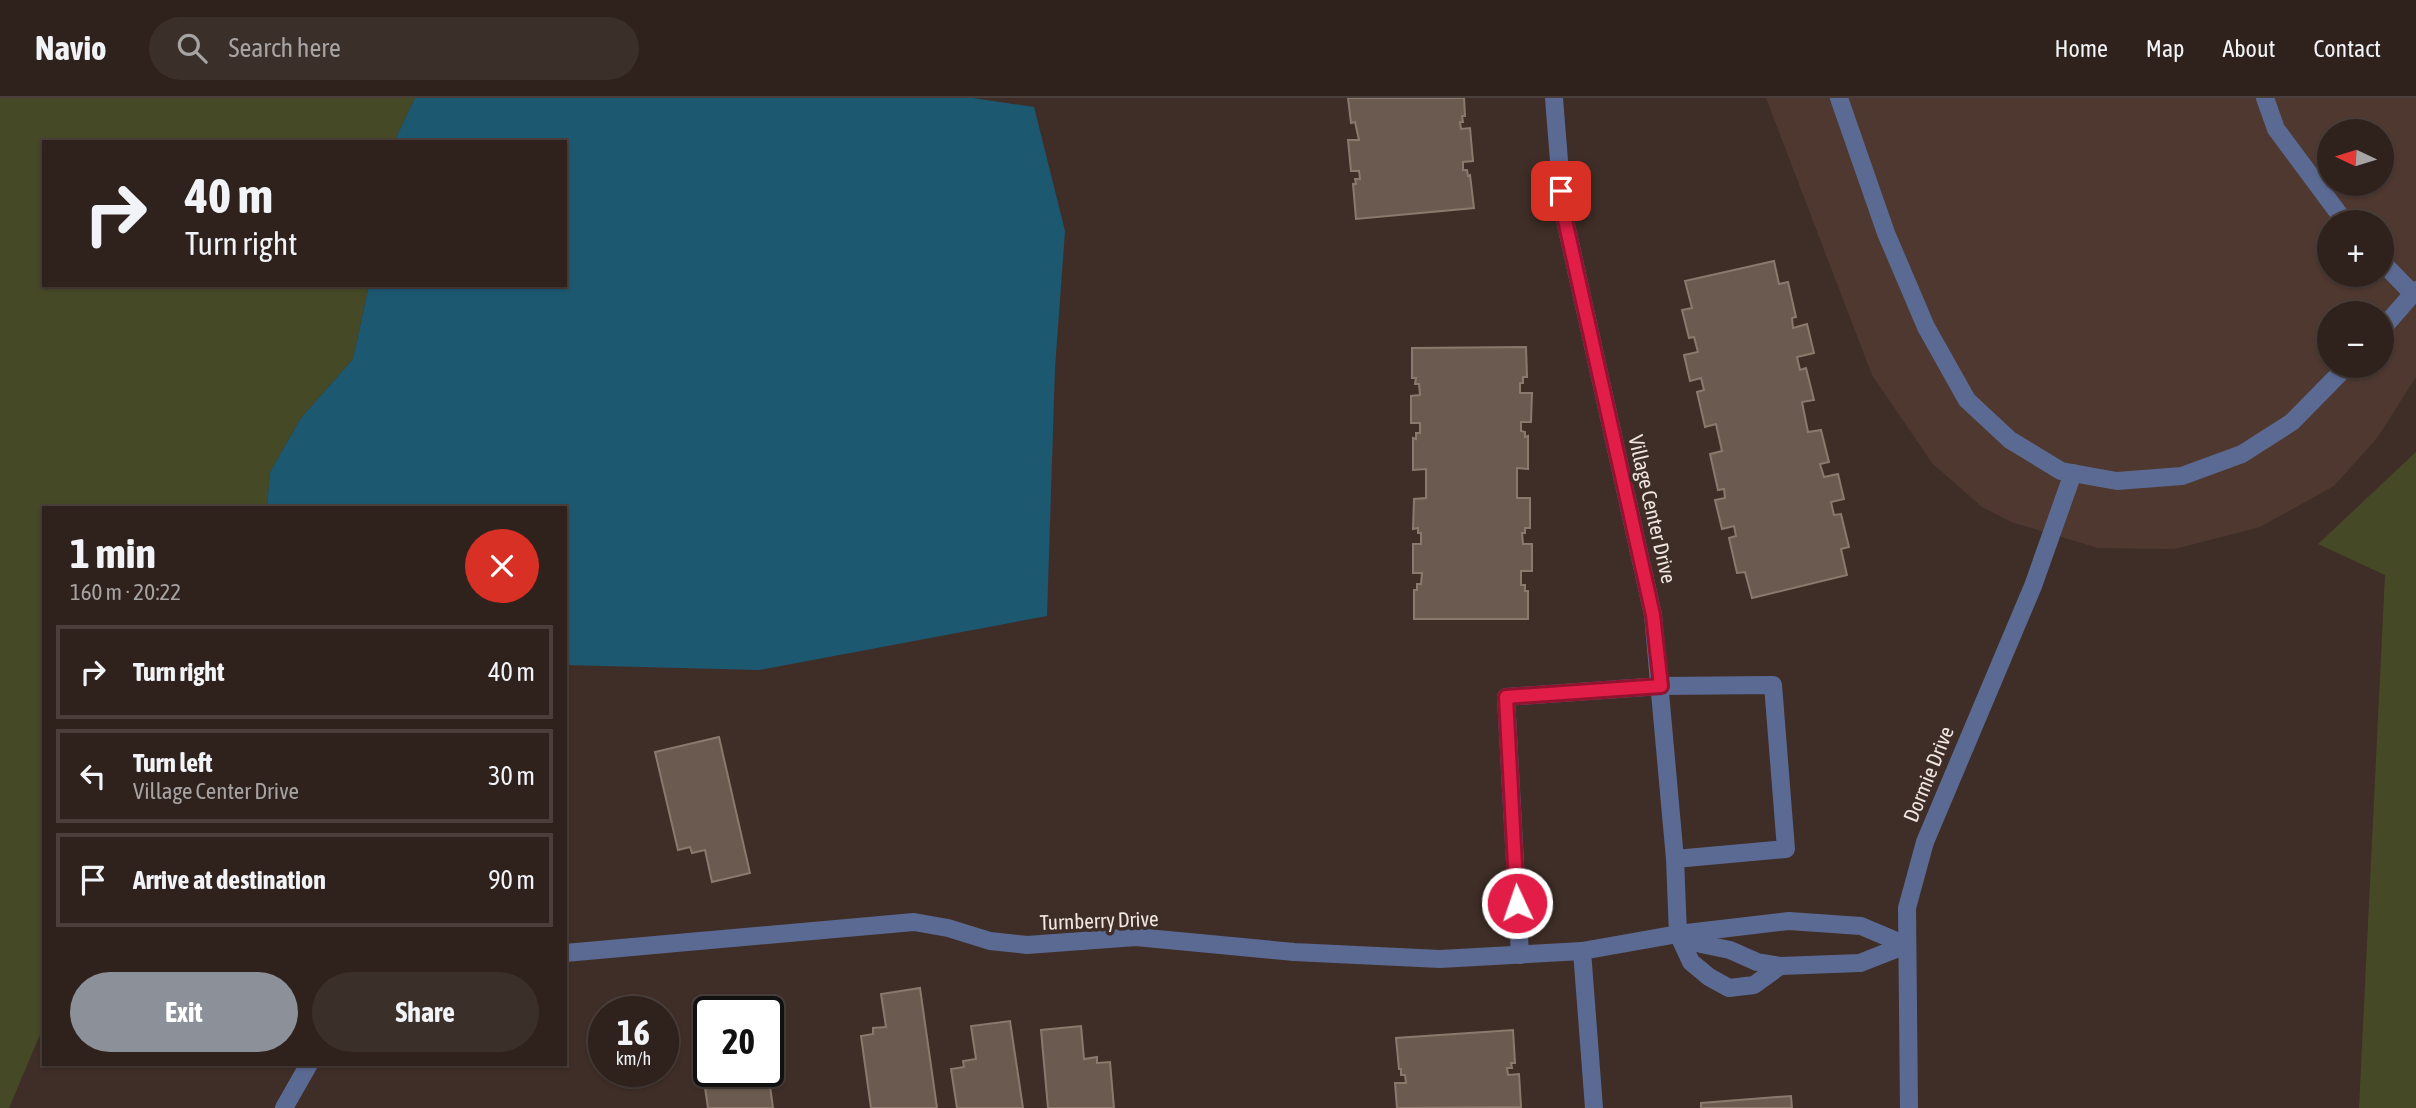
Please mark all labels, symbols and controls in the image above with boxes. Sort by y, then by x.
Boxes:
search box [149,17,639,80]
text: Navio [35,29,107,67]
icon: search [173,29,211,67]
text: Search here [229,33,341,63]
text: Home [2054,35,2108,62]
text: Map [2146,35,2184,62]
text: About [2222,35,2275,62]
text: Contact [2313,35,2381,62]
north arrow [2317,119,2394,196]
map controls [2317,119,2394,378]
pin [1531,161,1591,221]
text: 40 m [185,167,273,223]
icon: right [70,168,161,259]
icon: arrive [1542,172,1580,210]
button: + [2317,210,2394,287]
text: Turn right [185,225,298,262]
button: − [2317,301,2394,378]
street label: Village Center Drive [1624,433,1682,585]
text: 1 min [70,529,156,577]
button: close [465,529,539,603]
text: 160 m · 20:22 [70,579,181,605]
icon: right [74,653,112,691]
text: Turn right [133,657,224,687]
text: 40 m [488,657,535,687]
street label: Dormie Drive [1898,723,1958,825]
text: Turn left [133,748,213,778]
icon: left [74,757,112,795]
text: 30 m [488,761,535,791]
text: Village Center Drive [133,778,299,804]
icon: arrive [74,861,112,899]
text: Arrive at destination [133,865,326,895]
text: 90 m [488,865,535,895]
position arrow [1480,866,1554,940]
street label: Turnberry Drive [1039,906,1159,934]
button: Exit [70,972,298,1052]
button: Share [312,972,539,1052]
speed limit sign: 20 [693,996,784,1087]
text: 16 [617,1012,650,1052]
text: km/h [616,1048,651,1069]

